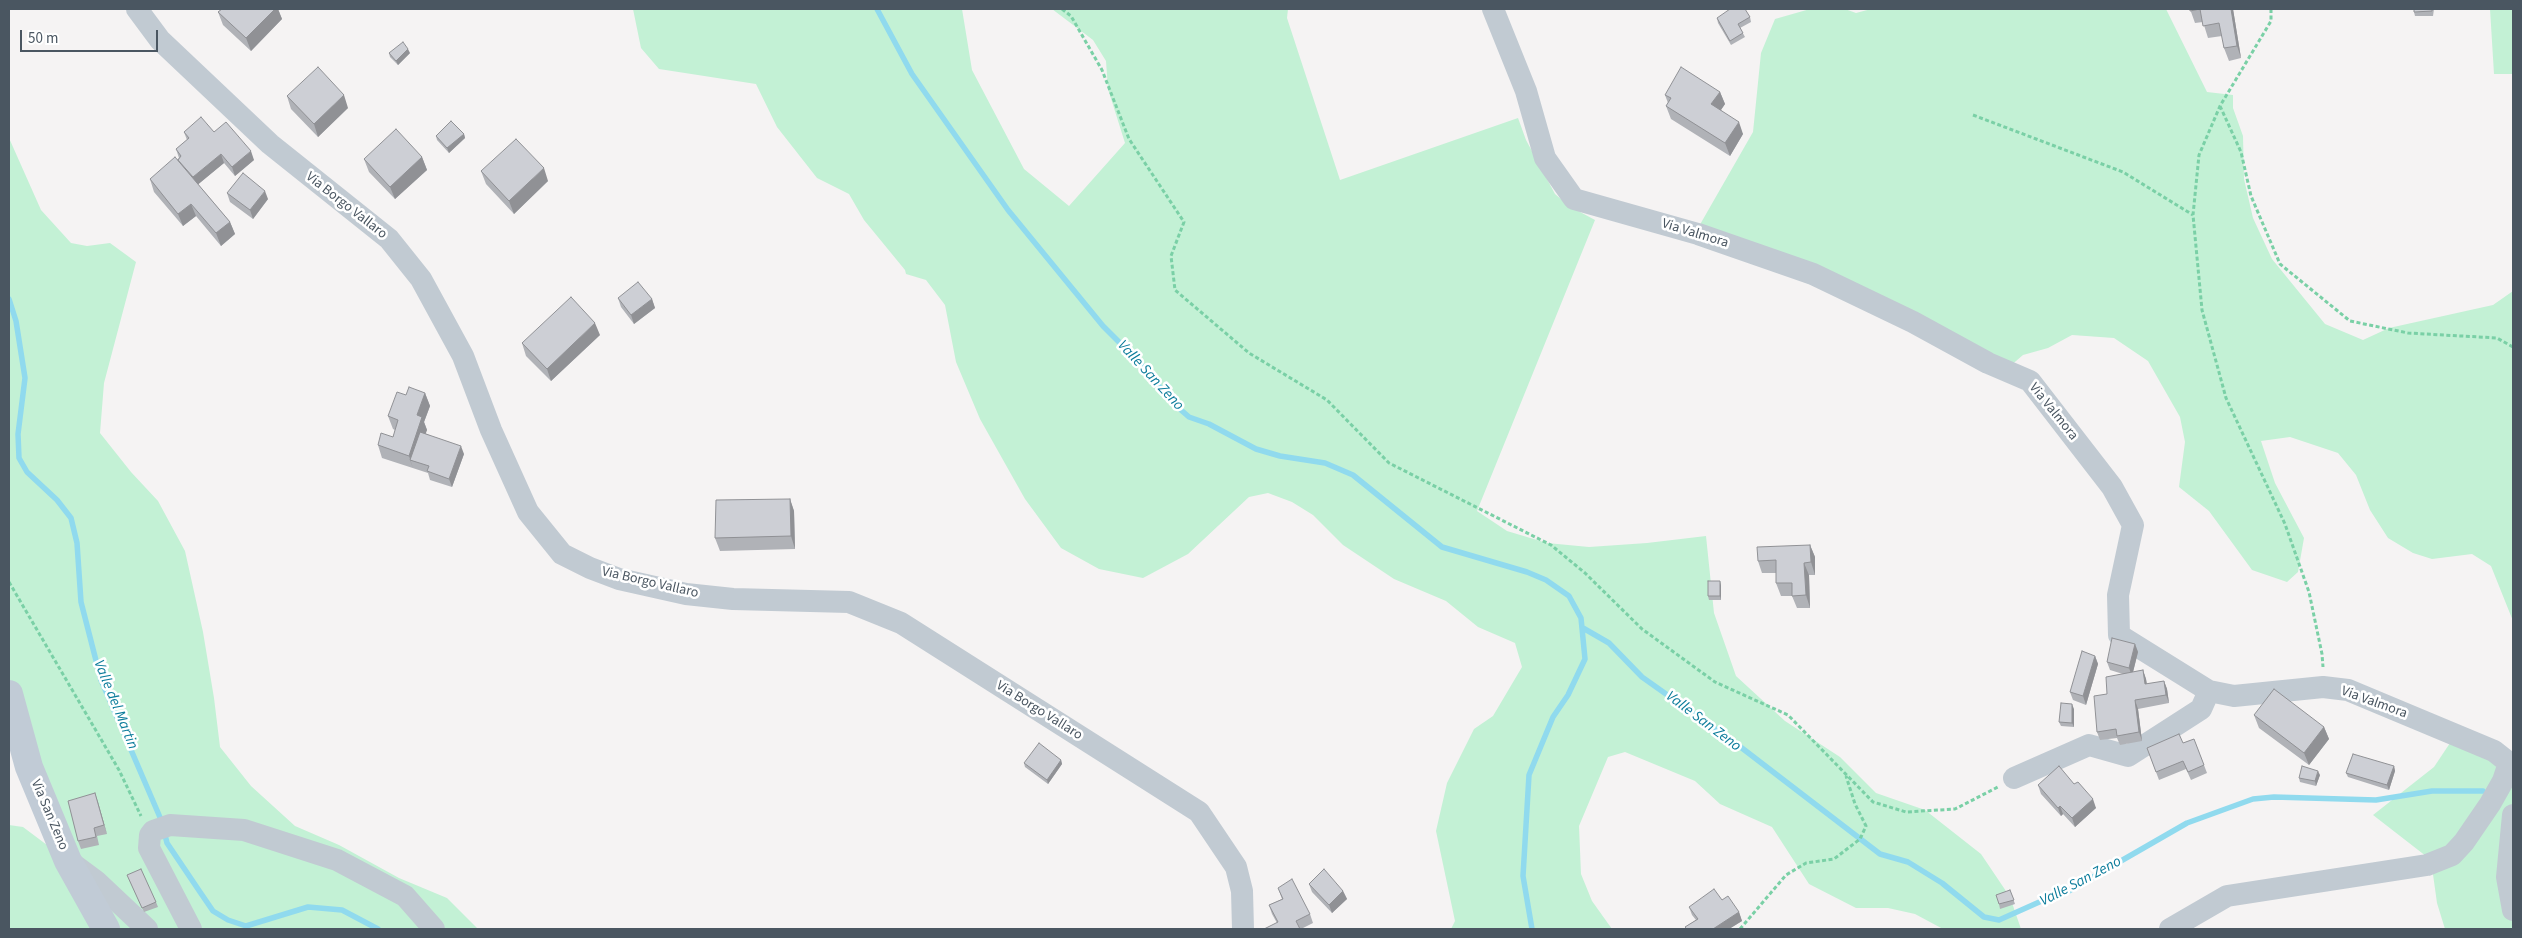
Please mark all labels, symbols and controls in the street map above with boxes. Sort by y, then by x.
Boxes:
scale bar [22,20,160,52]
text: 50 m [28,28,58,49]
street label: Via Borgo Vallaro [302,169,390,243]
street label: Via Valmora [1660,216,1730,252]
water label: Valle San Zeno [1113,337,1187,415]
street label: Via Valmora [2025,380,2081,444]
street label: Via Borgo Vallaro [600,564,700,602]
water label: Valle del Martin [89,658,141,752]
street label: Via Borgo Vallaro [993,678,1085,744]
street label: Via Valmora [2339,683,2409,723]
water label: Valle San Zeno [1662,688,1744,756]
street label: Via San Zeno [27,777,71,853]
water label: Valle San Zeno [2037,853,2125,911]

